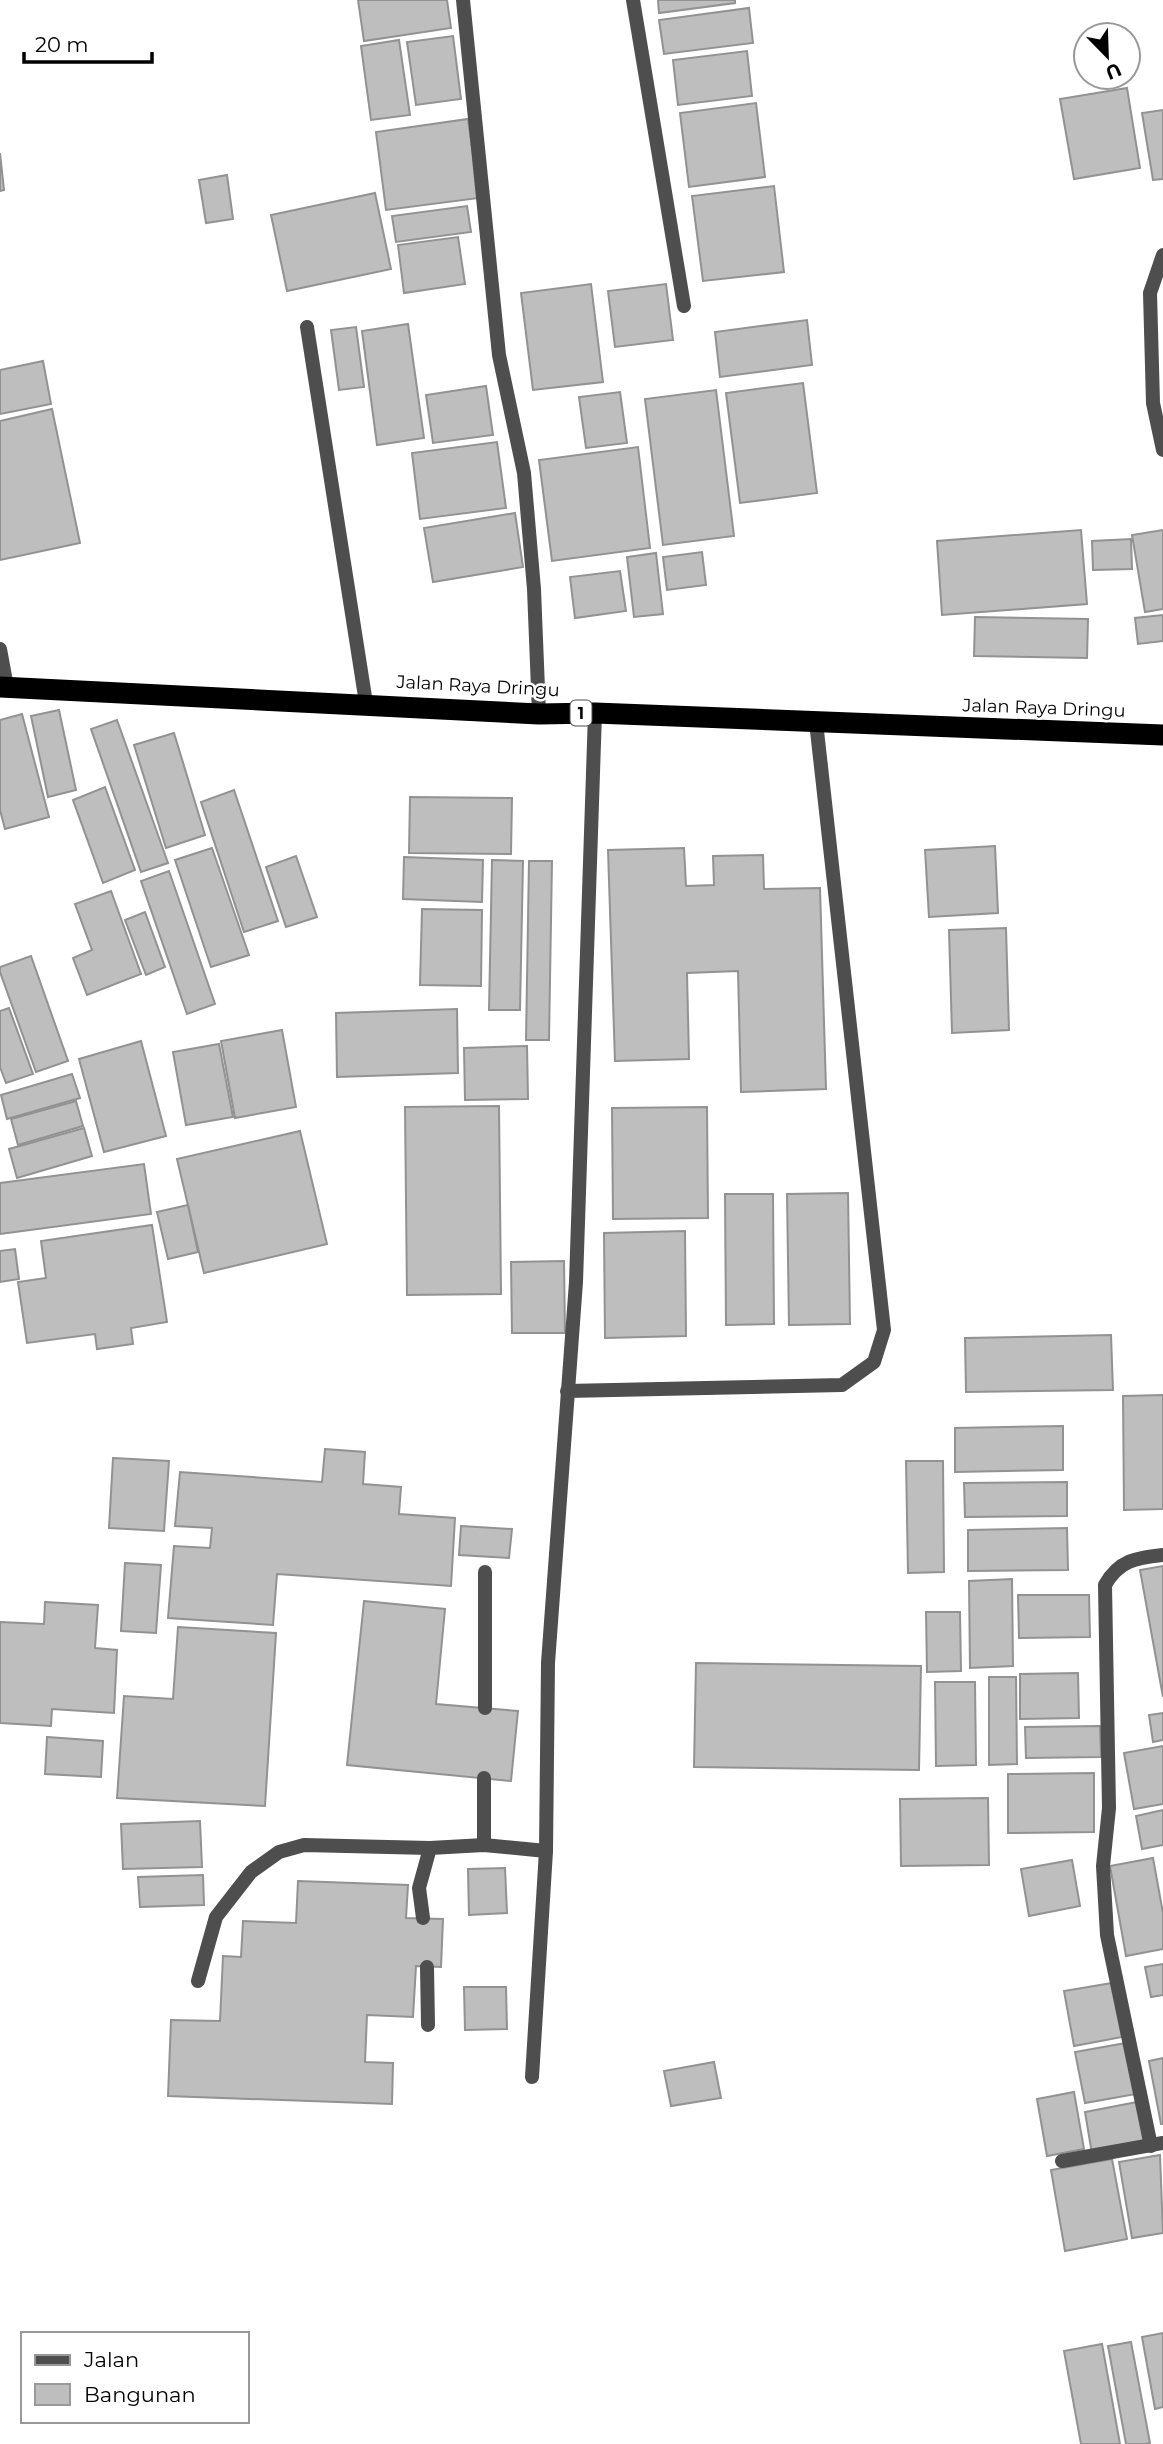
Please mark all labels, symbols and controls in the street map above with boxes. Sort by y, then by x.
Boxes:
scale bar [24,21,152,65]
north arrow [1072,21,1142,91]
text: 20 m [35,32,89,57]
text: U [1102,58,1125,85]
street label: Jalan Raya Dringu [395,671,560,701]
street label: Jalan Raya Dringu [961,694,1126,722]
road number: 1 [570,700,592,726]
legend [21,2332,248,2423]
text: Jalan [83,2347,139,2372]
text: Bangunan [84,2382,196,2407]

